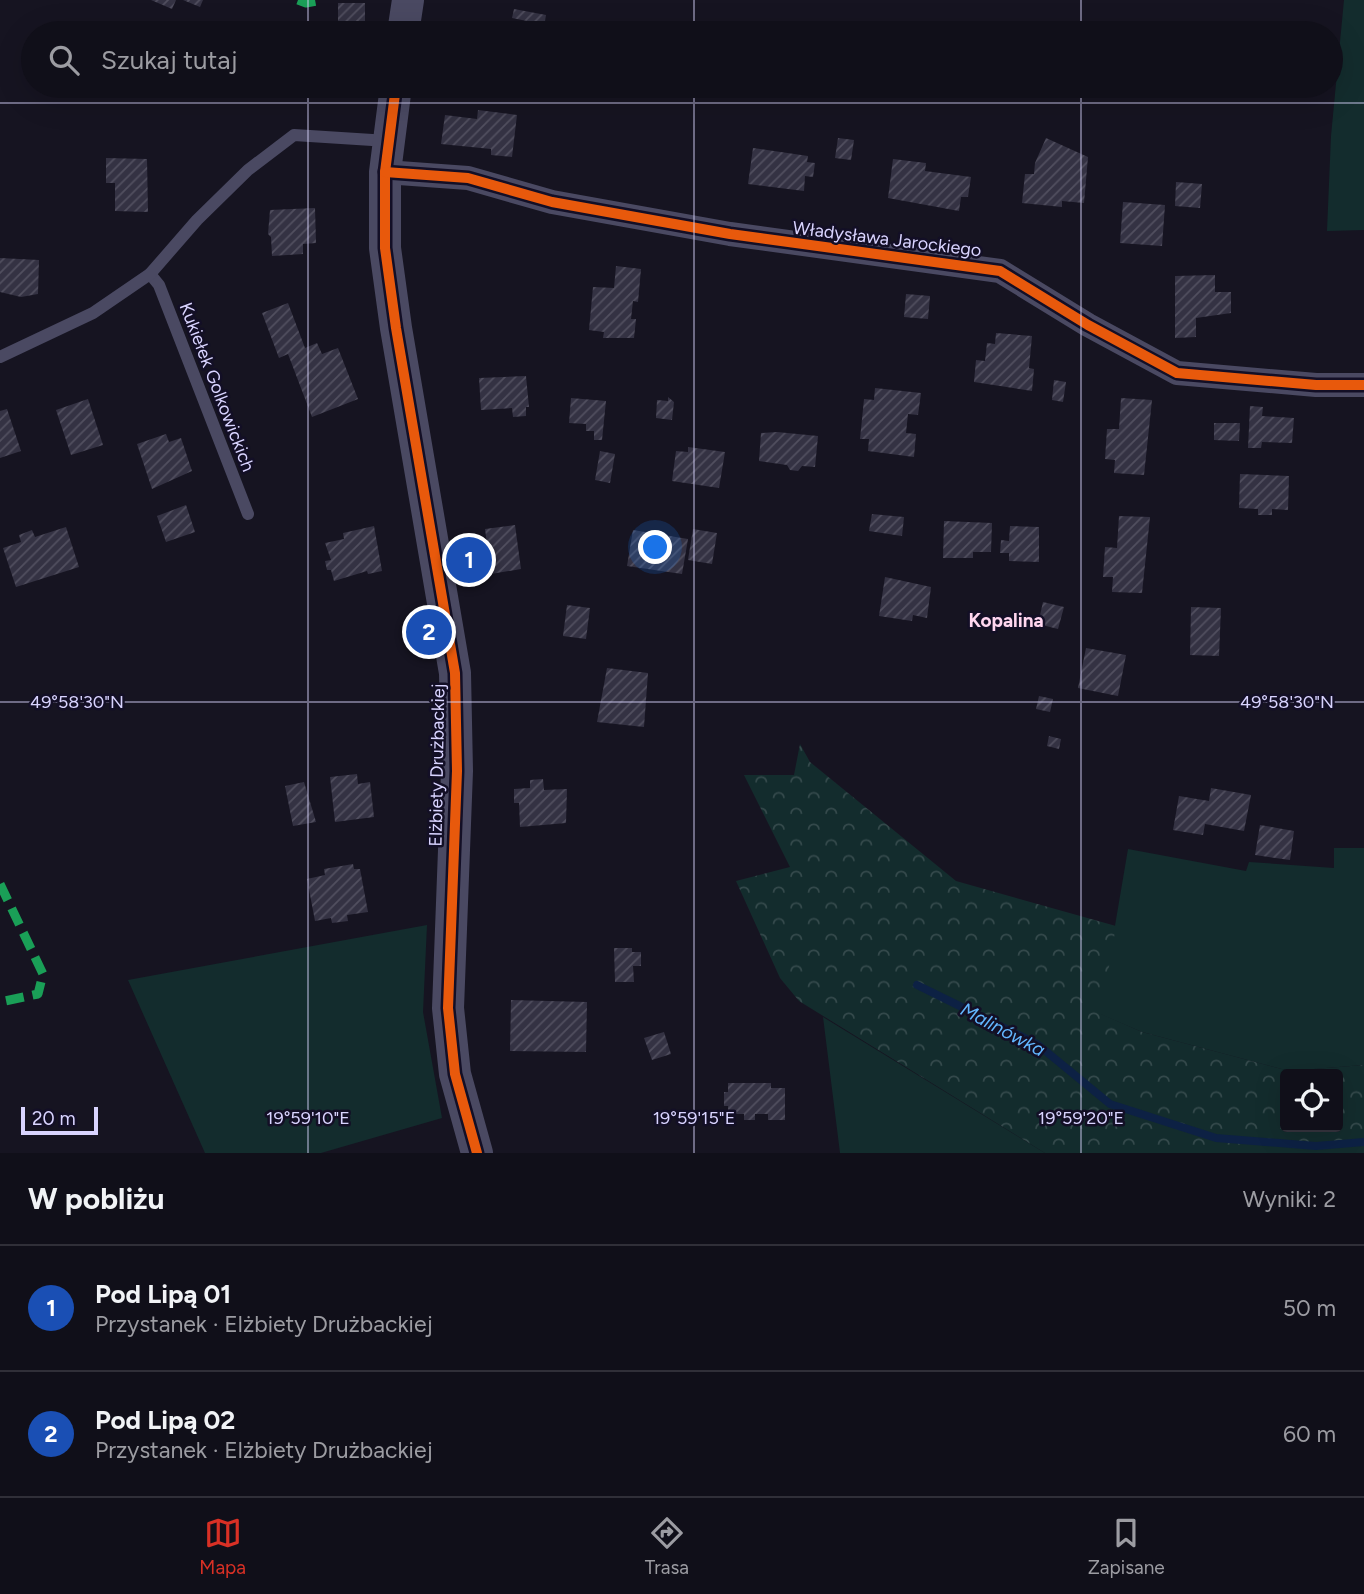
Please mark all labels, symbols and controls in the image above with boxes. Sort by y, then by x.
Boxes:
search box [21,21,1343,98]
icon: search [45,41,83,79]
text: Szukaj tutaj [101,44,238,76]
street label: Władysława Jarockiego [791,217,983,261]
street label: Kukiełek Golkowickich [175,299,259,475]
your location [638,530,672,564]
pin: 1 [446,534,492,586]
pin: 2 [406,606,452,658]
district label: Kopalina [968,609,1044,632]
street label: Elżbiety Drużbackiej [425,683,449,847]
text: 49°58'30"N [30,691,124,713]
text: 49°58'30"N [1240,691,1334,713]
water label: Malinówka [957,998,1049,1061]
map controls [1280,1069,1343,1132]
button: locate [1280,1069,1343,1132]
scale bar [21,1104,98,1136]
text: 20 m [32,1107,76,1130]
text: 19°59'10"E [266,1107,350,1129]
text: 19°59'15"E [653,1107,735,1129]
text: 19°59'20"E [1038,1107,1124,1129]
text: W pobliżu [28,1180,165,1217]
text: Wyniki: 2 [1243,1185,1336,1213]
text: Pod Lipą 01 [95,1278,231,1310]
text: 1 [46,1294,56,1322]
text: 50 m [1283,1294,1336,1322]
text: Przystanek · Elżbiety Drużbackiej [95,1310,433,1338]
text: Pod Lipą 02 [95,1404,235,1436]
text: 2 [44,1420,58,1448]
text: 60 m [1283,1420,1336,1448]
text: Przystanek · Elżbiety Drużbackiej [95,1436,433,1464]
tab: Mapa [199,1514,246,1579]
tab: Trasa [645,1514,689,1579]
tab: Zapisane [1088,1514,1165,1579]

